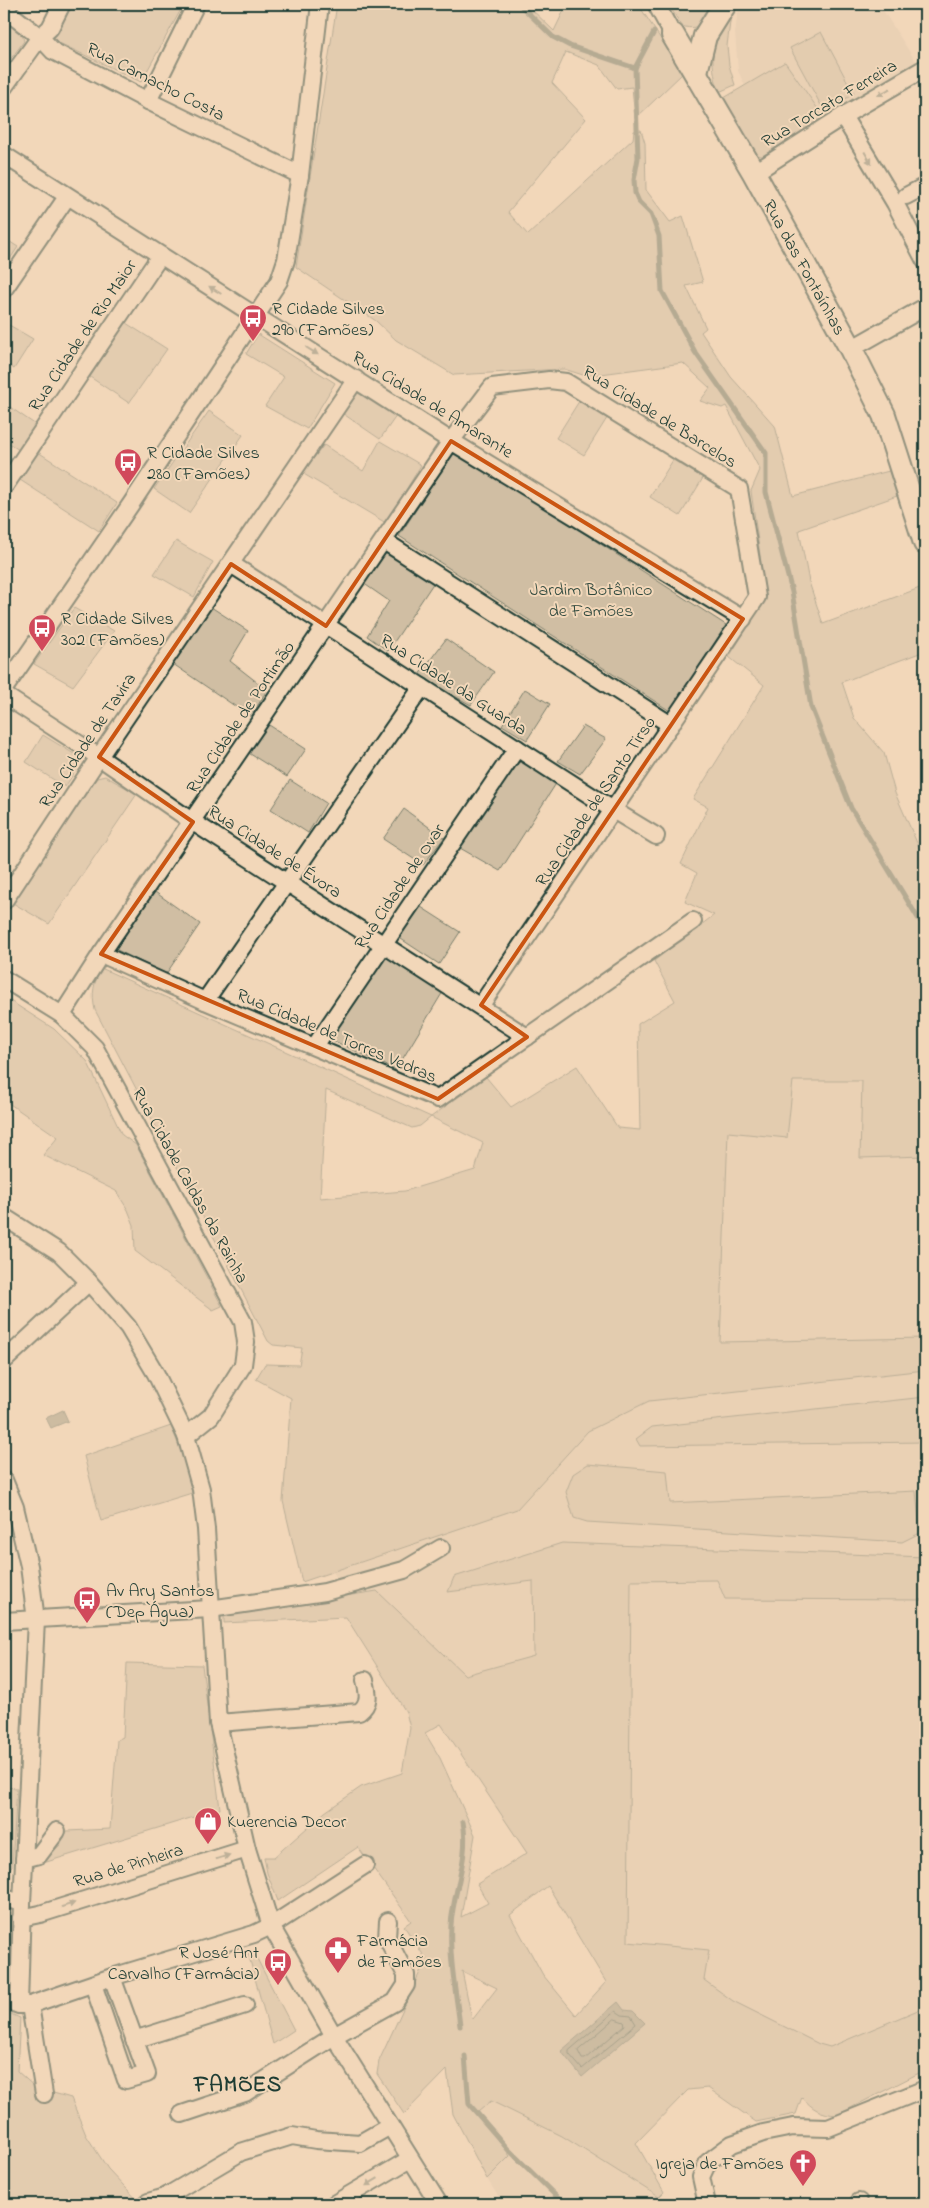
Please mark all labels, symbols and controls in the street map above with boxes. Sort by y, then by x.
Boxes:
street label: Rua Camacho Costa [81,37,229,129]
street label: Rua Torcato Ferreira [757,54,903,156]
one-way arrow [877,88,892,96]
one-way arrow [863,151,872,164]
street label: Rua das Fontaínhas [755,195,851,341]
street label: Rua Cidade de Rio Maior [23,254,145,417]
one-way arrow [208,285,221,294]
place label: R Cidade Silves 290 (Famões) [272,297,385,344]
bus stop icon: R Cidade Silves 290 (Famões) [238,303,268,342]
street label: Rua Cidade de Amarante [346,345,518,466]
one-way arrow [305,347,318,356]
street label: Rua Cidade de Barcelos [577,360,741,476]
place label: R Cidade Silves 280 (Famões) [147,441,260,488]
bus stop icon: R Cidade Silves 280 (Famões) [113,447,143,486]
park label: Jardim Botânico de Famões [530,578,652,625]
place label: R Cidade Silves 302 (Famões) [61,607,174,654]
bus stop icon: R Cidade Silves 302 (Famões) [27,613,57,652]
street label: Rua Cidade da Guarda [374,628,532,743]
street label: Rua Cidade de Portimão [181,637,302,799]
street label: Rua Cidade de Tavira [34,668,144,814]
street label: Rua Cidade de Santo Tirso [530,712,663,892]
street label: Rua Cidade de Évora [202,799,346,906]
street label: Rua Cidade de Ovar [349,819,453,955]
street label: Rua Cidade de Torres Vedras [232,983,441,1091]
street label: Rua Cidade Caldas da Rainha [124,1083,254,1289]
place label: Av Ary Santos (Dep Água) [106,1579,214,1627]
bus stop icon: Av Ary Santos (Dep Água) [72,1585,102,1624]
shop icon: Kuerencia Decor [193,1806,223,1845]
place label: Kuerencia Decor [227,1810,347,1836]
street label: Rua de Pinheira [70,1838,187,1896]
one-way arrow [216,1852,231,1860]
one-way arrow [61,1901,76,1909]
place label: Farmácia de Famões [356,1929,442,1976]
pharmacy icon: Farmácia de Famões [323,1935,353,1974]
place label: R José Ant Carvalho (Farmácia) [108,1941,259,1988]
bus stop icon: R José Ant Carvalho (Farmácia) [263,1947,293,1986]
district label: FAMÕES [193,2070,282,2102]
church icon: Igreja de Famões [788,2148,818,2187]
place label: Igreja de Famões [656,2152,784,2179]
one-way arrow [366,2177,379,2186]

